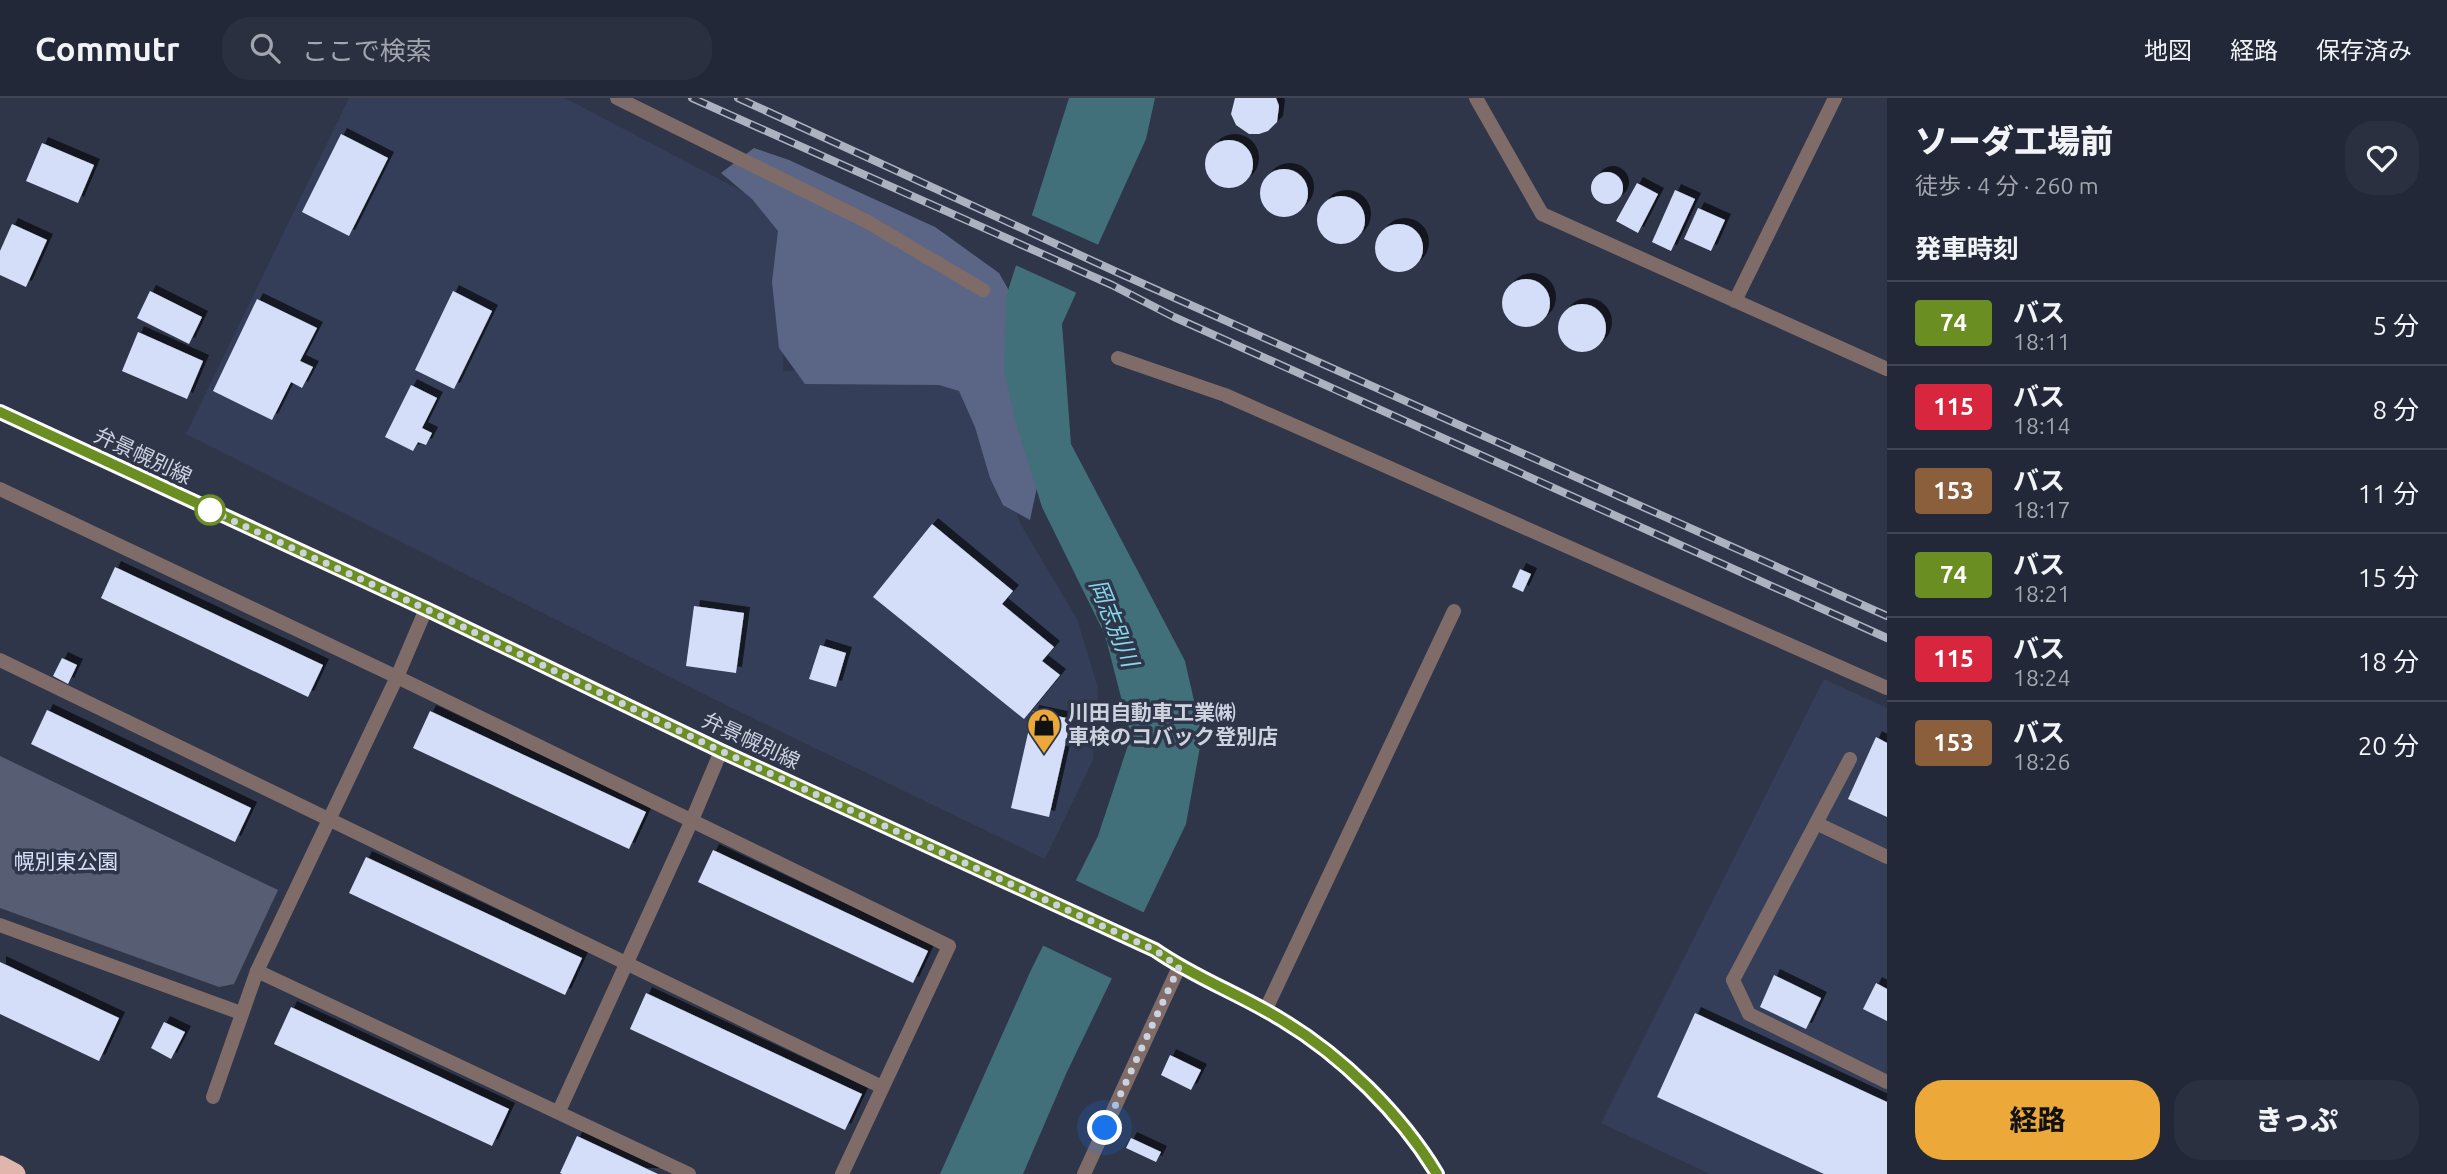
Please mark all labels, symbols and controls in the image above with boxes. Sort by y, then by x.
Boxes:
search box [222,17,712,80]
icon: search [246,29,284,67]
text: Commutr [35,30,180,67]
text: ここで検索 [302,36,432,65]
text: 地図 [2144,37,2192,64]
text: 経路 [2230,37,2278,64]
text: 保存済み [2316,37,2412,64]
button: heart [2345,121,2419,195]
text: ソーダ工場前 [1915,122,2113,159]
text: 徒歩 · 4 分 · 260 m [1915,173,2099,198]
text: 発車時刻 [1915,234,2019,263]
text: バス [2013,298,2065,327]
text: 74 [1940,309,1967,336]
text: 5 分 [2372,311,2419,340]
text: 18:11 [2013,329,2071,354]
text: バス [2013,382,2065,411]
text: 115 [1933,393,1974,420]
text: 8 分 [2372,395,2419,424]
text: 18:14 [2013,413,2071,438]
street label: 弁景幌別線 [91,422,196,488]
text: バス [2013,466,2065,495]
text: 153 [1933,477,1974,504]
text: 11 分 [2358,479,2419,508]
unlabelled marker [195,495,225,525]
text: 18:17 [2013,497,2071,522]
text: バス [2013,550,2065,579]
text: 74 [1940,561,1967,588]
text: 15 分 [2358,563,2419,592]
water label: 岡志別川 [1086,575,1144,673]
text: 18:21 [2013,581,2071,606]
text: バス [2013,634,2065,663]
text: 115 [1933,645,1974,672]
text: 18 分 [2358,647,2419,676]
text: 18:24 [2013,665,2071,690]
place label: 川田自動車工業㈱ 車検のコバック登別店 [1068,700,1278,748]
shop icon: 川田自動車工業㈱ 車検のコバック登別店 [1025,706,1063,755]
street label: 弁景幌別線 [699,707,804,773]
text: バス [2013,718,2065,747]
text: 153 [1933,729,1974,756]
text: 20 分 [2358,731,2419,760]
text: 18:26 [2013,749,2071,774]
park label: 幌別東公園 [14,849,119,873]
button: 経路 [1915,1080,2160,1160]
button: きっぷ [2174,1080,2419,1160]
your location [1087,1110,1122,1145]

